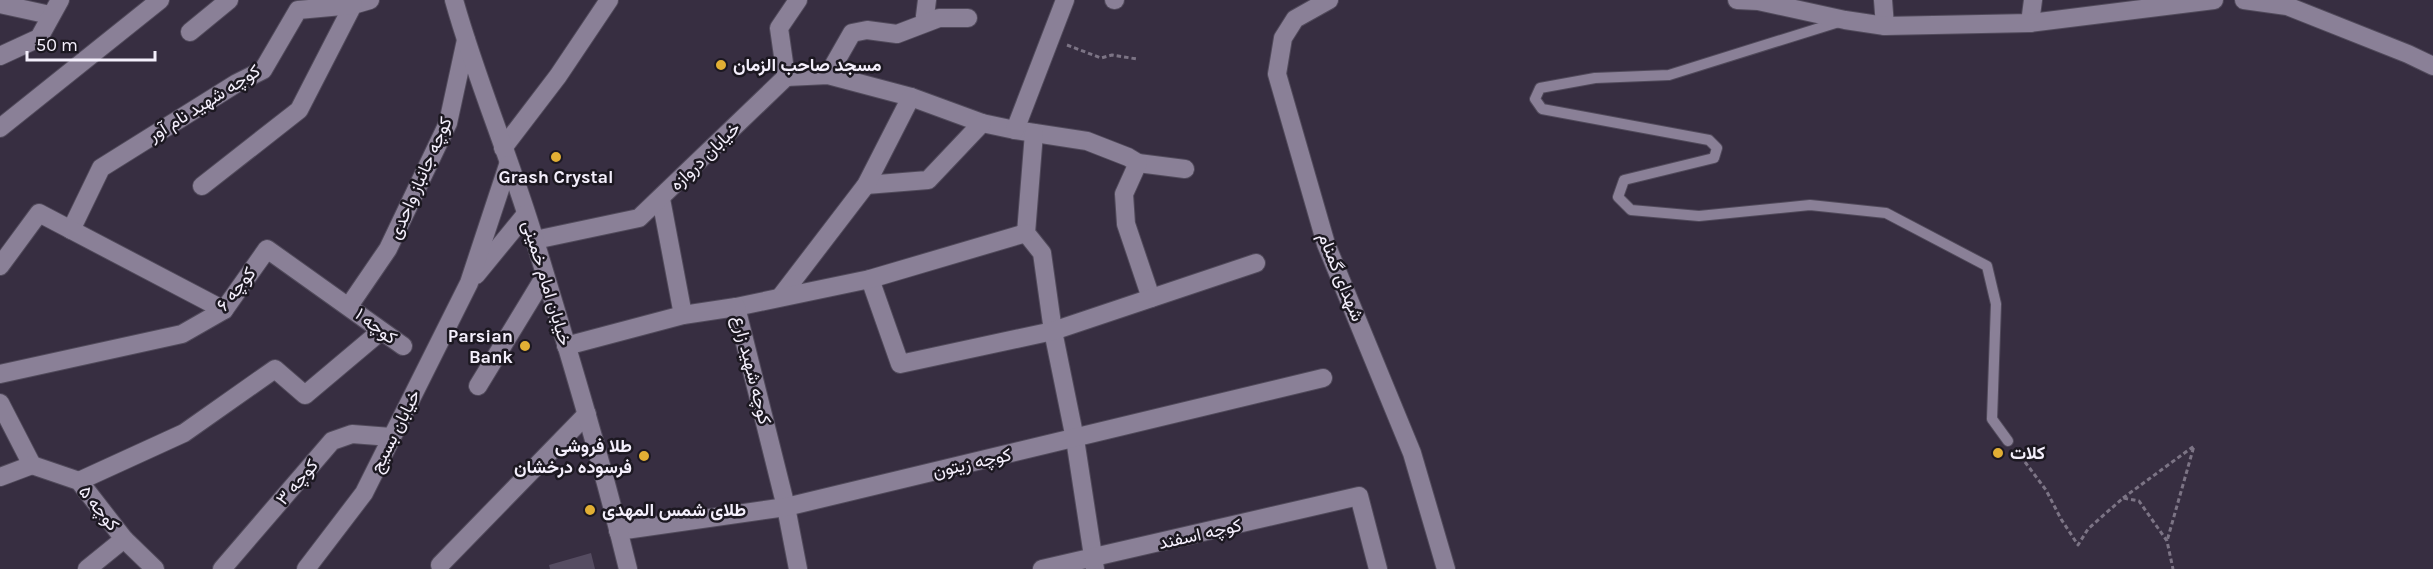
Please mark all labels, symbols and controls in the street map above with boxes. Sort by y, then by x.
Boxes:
scale bar [27,24,154,62]
text: 50 m [36,34,78,56]
place label: مسجد صاحب الزمان [733,54,882,76]
marker: مسجد صاحب الزمان [714,58,728,72]
street label: کوچه شهید نام آور [143,60,265,148]
street label: کوچه جانباز واحدی [383,113,458,243]
street label: خیابان دروازه [665,117,745,195]
marker: Grash Crystal [549,150,563,164]
place label: Grash Crystal [498,166,614,188]
street label: خیابان امام خمینی [517,218,577,349]
street label: شهدای گمنام [1312,229,1369,325]
street label: کوچه ۶ [212,262,261,316]
street label: کوچه ۱ [350,303,401,350]
street label: کوچه شهید زارع [727,313,776,427]
place label: Parsian Bank [448,325,513,368]
marker: Parsian Bank [518,339,532,353]
street label: خیابان بسیج [365,386,426,477]
place label: طلا فروشی فرسوده درخشان [514,435,632,478]
place label: کلات [2010,442,2045,464]
street label: کوچه زیتون [931,443,1014,484]
marker: کلات [1991,446,2005,460]
marker: طلا فروشی فرسوده درخشان [637,449,651,463]
street label: کوچه ۳ [271,455,324,510]
street label: کوچه ۵ [73,481,124,536]
place label: طلای شمس المهدی [602,499,746,521]
marker: طلای شمس المهدی [583,503,597,517]
street label: کوچه اسفند [1156,514,1244,555]

